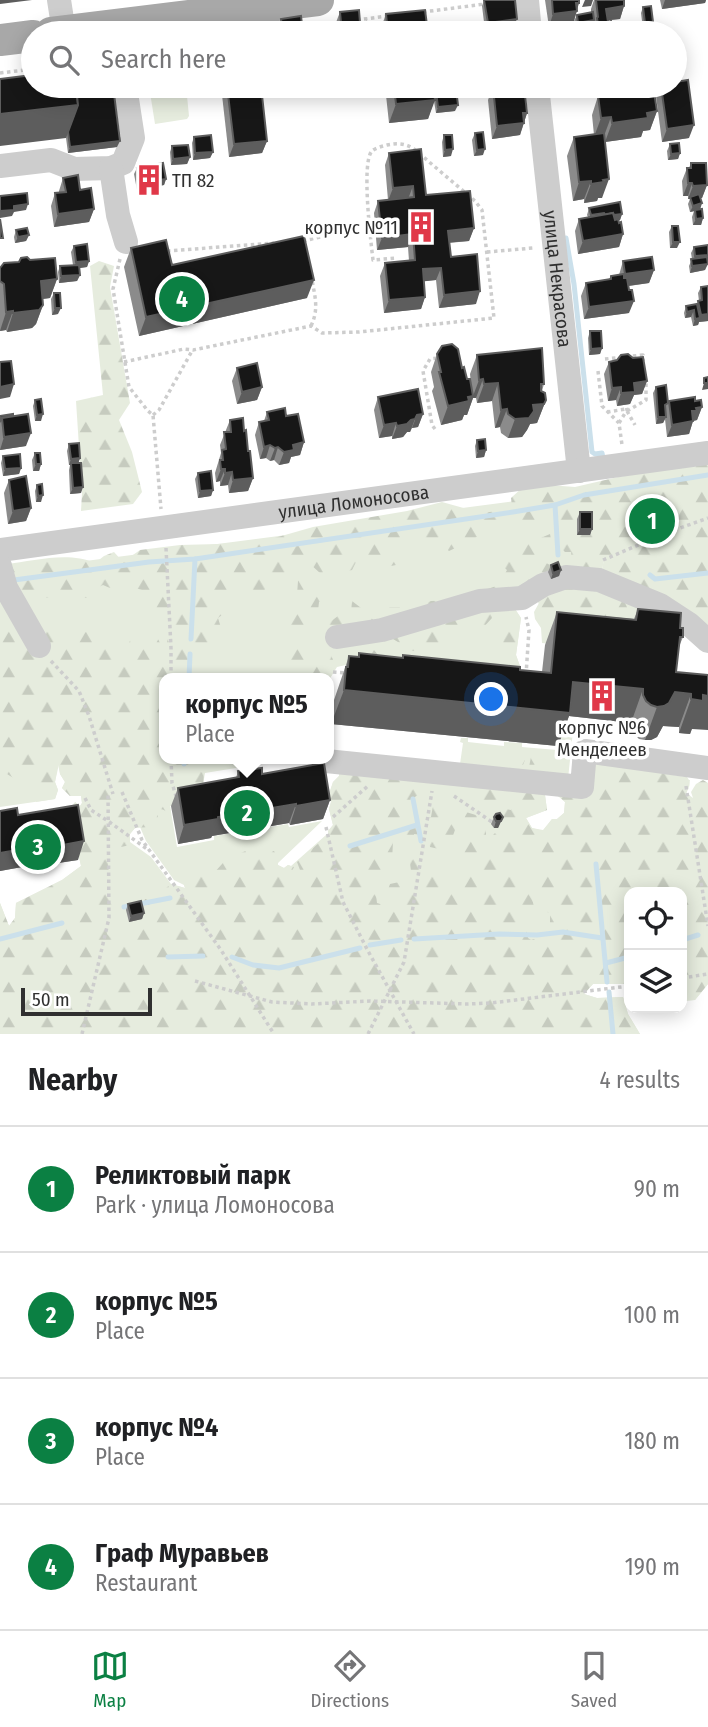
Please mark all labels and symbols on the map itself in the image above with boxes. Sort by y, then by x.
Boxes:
building icon: ТП 82 [132,163,166,197]
place label: ТП 82 [172,169,214,192]
street label: улица Некрасова [539,209,576,349]
building icon: корпус №11 [404,210,438,244]
place label: корпус №11 [304,216,398,239]
pin: 4 [159,273,205,325]
street label: улица Ломоносова [277,480,430,524]
pin: 1 [629,495,675,547]
building icon: корпус №6 Менделеев [585,679,619,713]
your location [474,682,508,716]
place label: корпус №6 Менделеев [557,716,647,761]
pin: 2 [224,787,270,839]
pin: 3 [15,821,61,873]
scale bar [21,985,152,1017]

